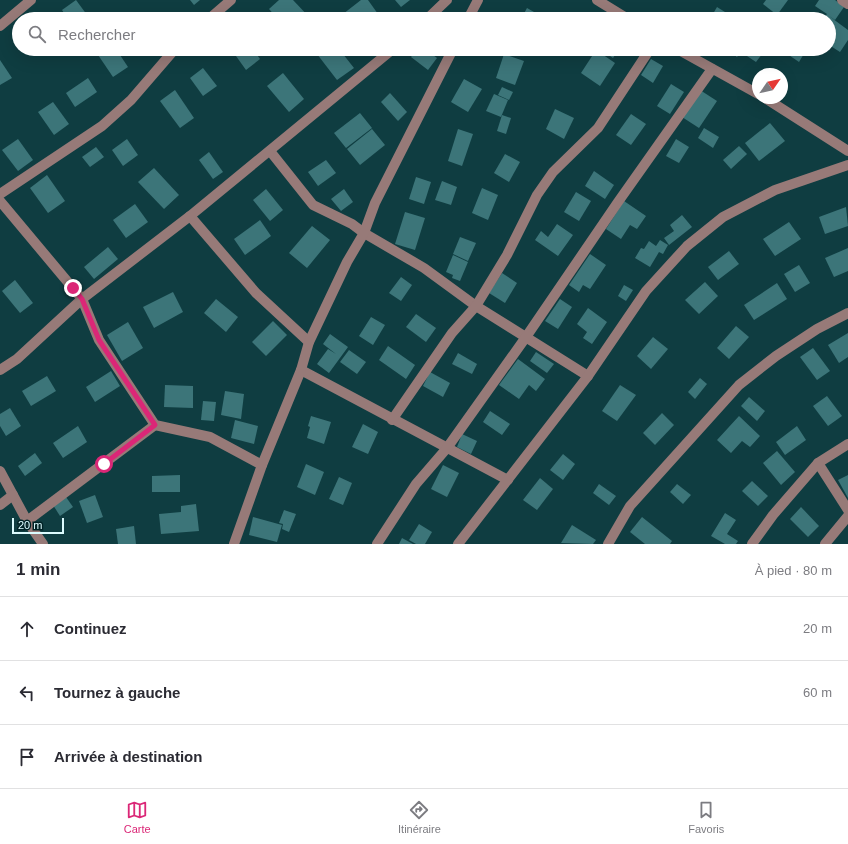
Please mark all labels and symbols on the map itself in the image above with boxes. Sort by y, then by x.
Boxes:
north arrow [752,68,788,104]
route end [64,279,82,297]
route start [95,455,113,473]
scale bar [12,516,64,535]

